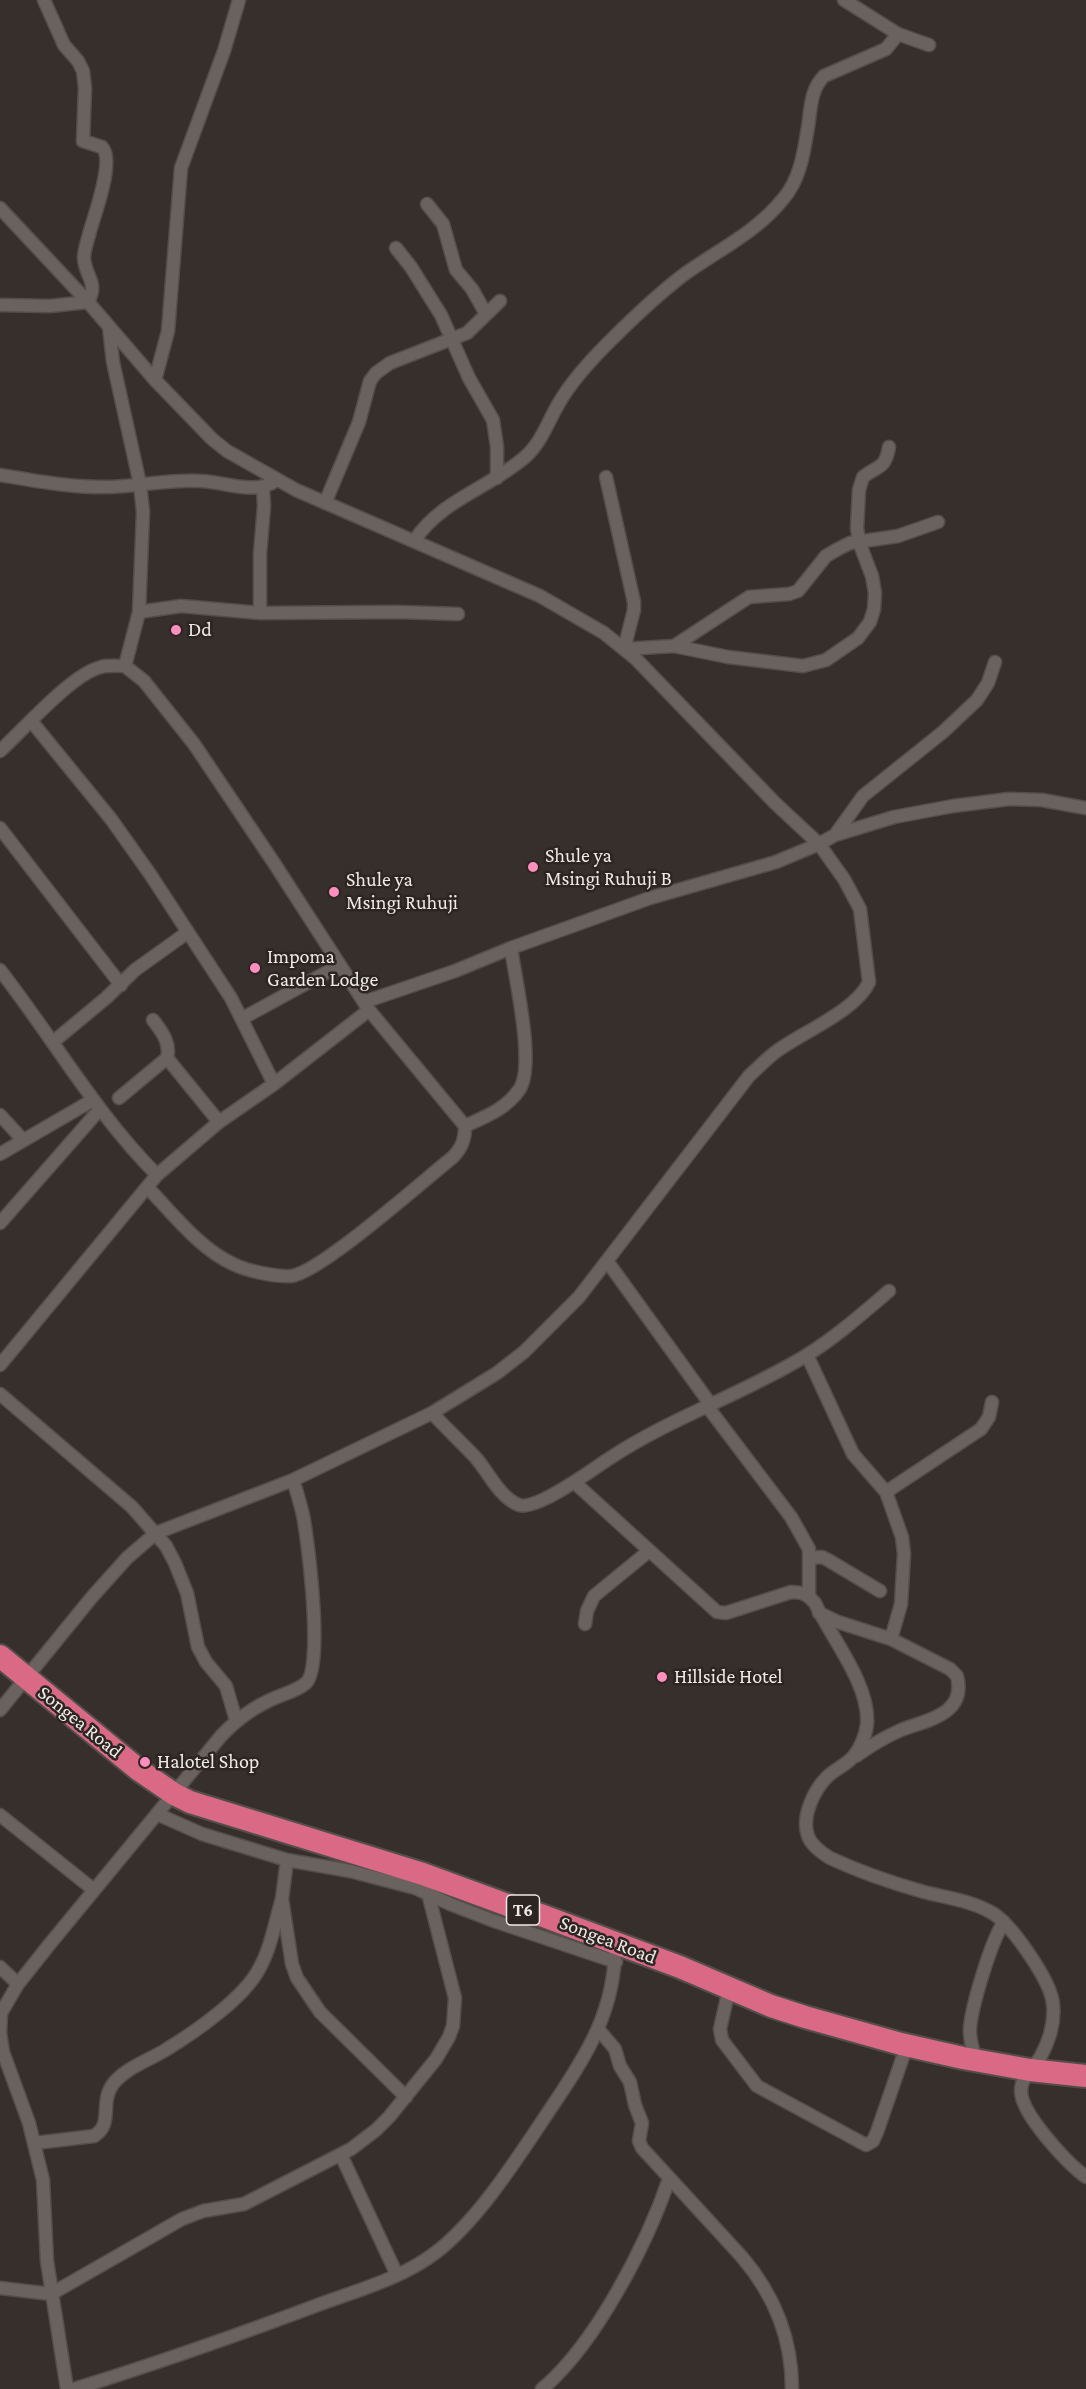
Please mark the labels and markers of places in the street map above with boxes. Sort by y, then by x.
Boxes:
place label: Dd [188,618,212,642]
marker: Dd [169,623,183,637]
place label: Shule ya Msingi Ruhuji B [545,844,672,891]
marker: Shule ya Msingi Ruhuji B [526,860,540,874]
place label: Shule ya Msingi Ruhuji [346,868,458,915]
marker: Shule ya Msingi Ruhuji [327,885,341,899]
place label: Impoma Garden Lodge [267,945,378,992]
marker: Impoma Garden Lodge [248,961,262,975]
place label: Hillside Hotel [674,1665,783,1689]
marker: Hillside Hotel [655,1670,669,1684]
place label: Halotel Shop [157,1750,259,1774]
marker: Halotel Shop [138,1755,152,1769]

